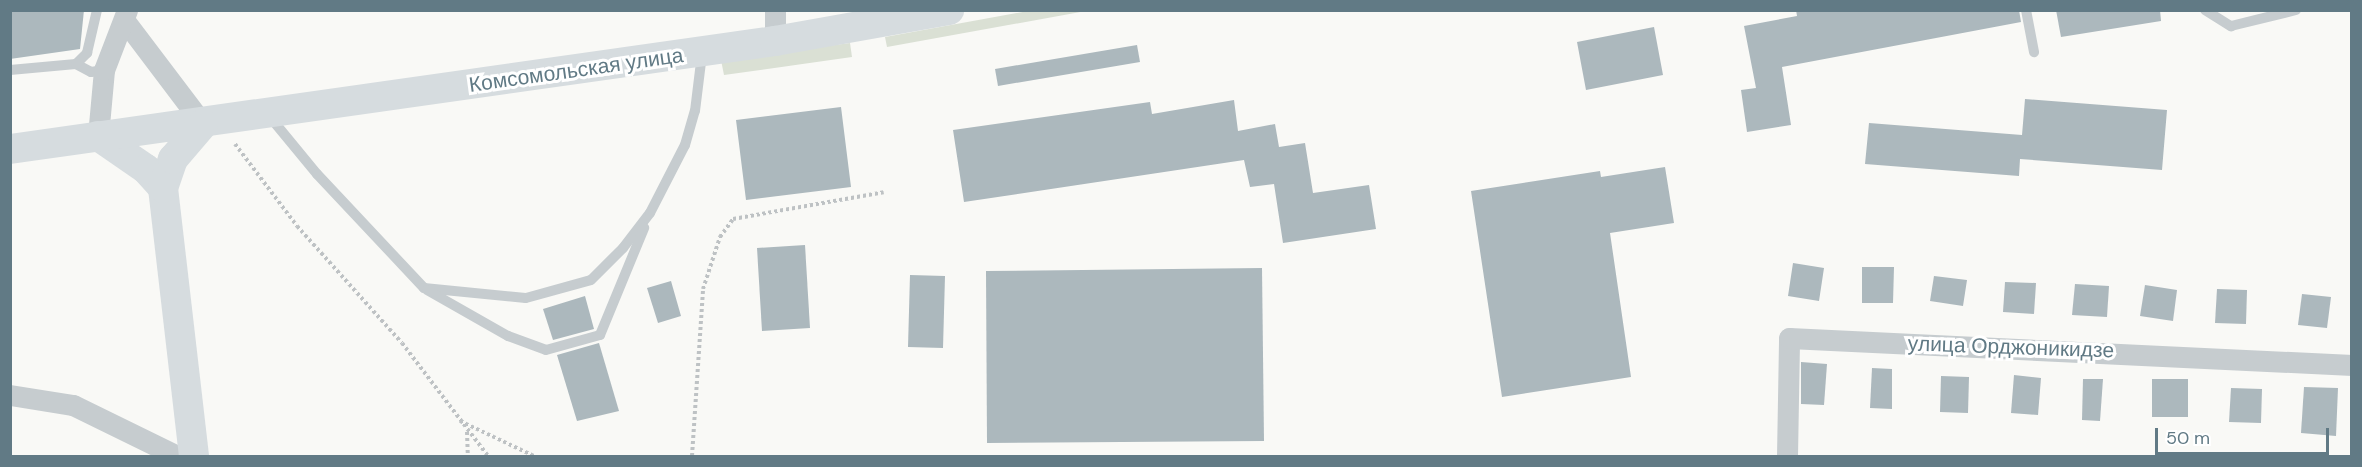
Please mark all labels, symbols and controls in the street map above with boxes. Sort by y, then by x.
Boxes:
street label: Комсомольская улица [467,42,685,98]
street label: улица Орджоникидзе [1907,331,2115,363]
scale bar [2158,416,2332,454]
text: 50 m [2166,426,2210,450]

